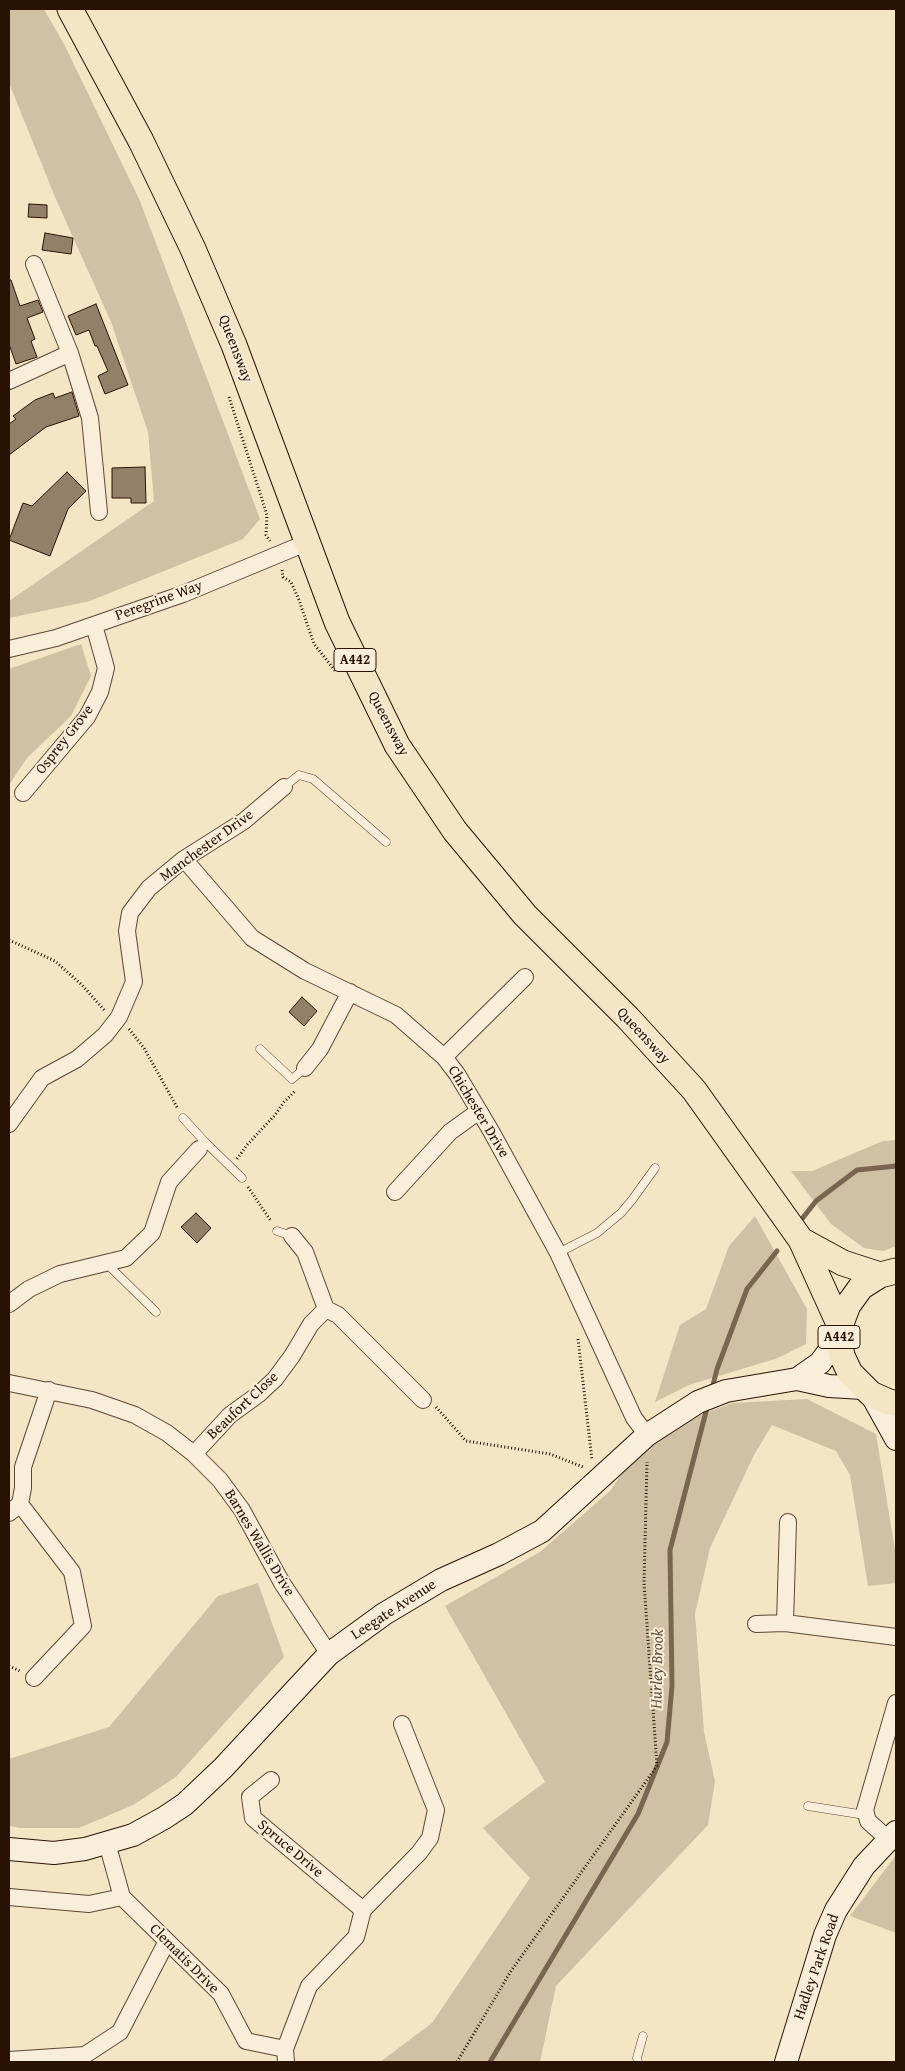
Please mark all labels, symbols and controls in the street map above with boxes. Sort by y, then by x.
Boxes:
street label: Queensway [214,313,256,385]
street label: Peregrine Way [113,577,205,625]
road number: A442 [334,648,376,672]
street label: Queensway [363,689,413,759]
street label: Osprey Grove [32,702,98,778]
street label: Manchester Drive [157,806,257,886]
street label: Queensway [612,1004,674,1068]
street label: Chichester Drive [443,1063,513,1161]
road number: A442 [818,1325,860,1348]
street label: Beaufort Close [204,1368,282,1444]
street label: Barnes Wallis Drive [220,1486,298,1600]
street label: Leegate Avenue [348,1576,440,1644]
water label: Hurley Brook [648,1629,668,1709]
street label: Spruce Drive [253,1816,327,1882]
street label: Hadley Park Road [790,1912,844,2022]
street label: Clematis Drive [145,1920,223,1998]

